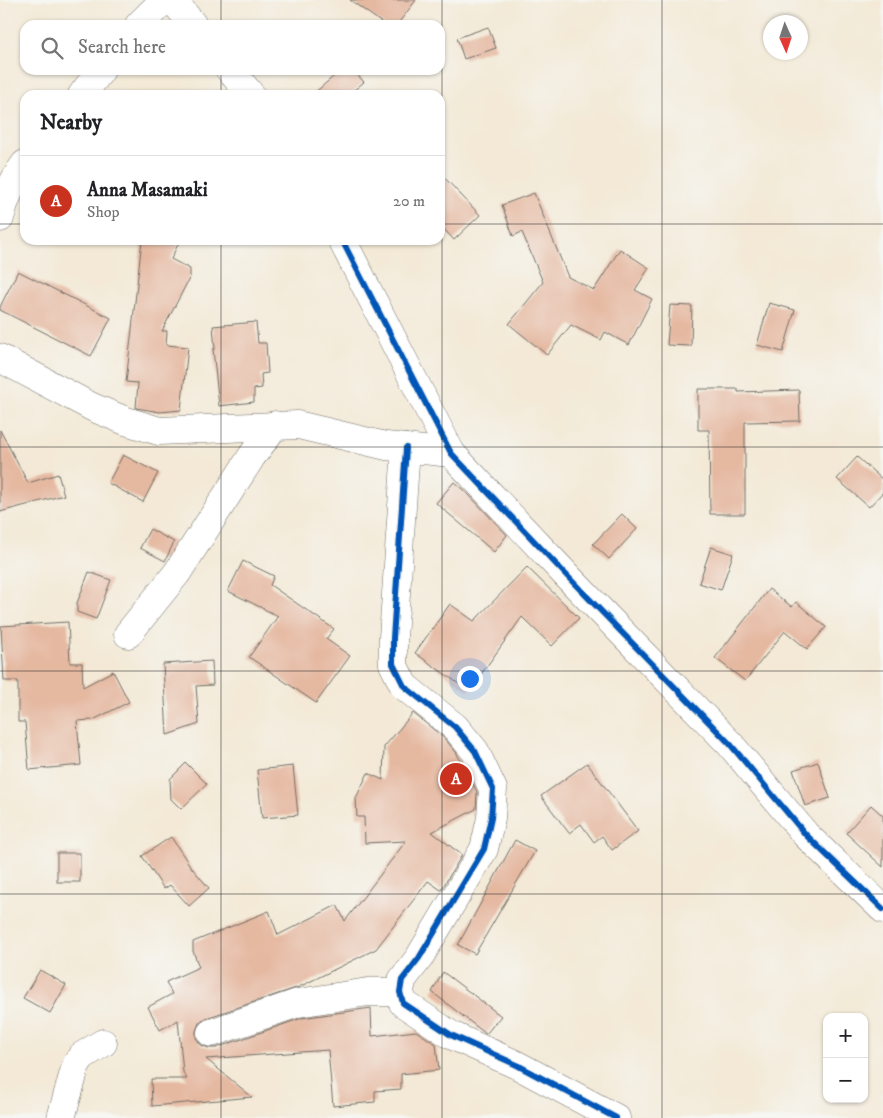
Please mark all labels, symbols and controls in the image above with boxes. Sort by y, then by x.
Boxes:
north arrow [763,15,808,60]
search box [20,20,445,75]
icon: search [38,34,66,62]
text: Search here [78,36,166,59]
text: Nearby [40,110,102,136]
text: Anna Masamaki [87,179,208,202]
text: A [51,191,61,211]
text: 20 m [393,191,425,211]
text: Shop [87,202,120,222]
your location [457,666,483,692]
pin: A [440,760,472,798]
map controls [823,1013,868,1103]
button: + [823,1013,868,1058]
button: − [823,1058,868,1103]

